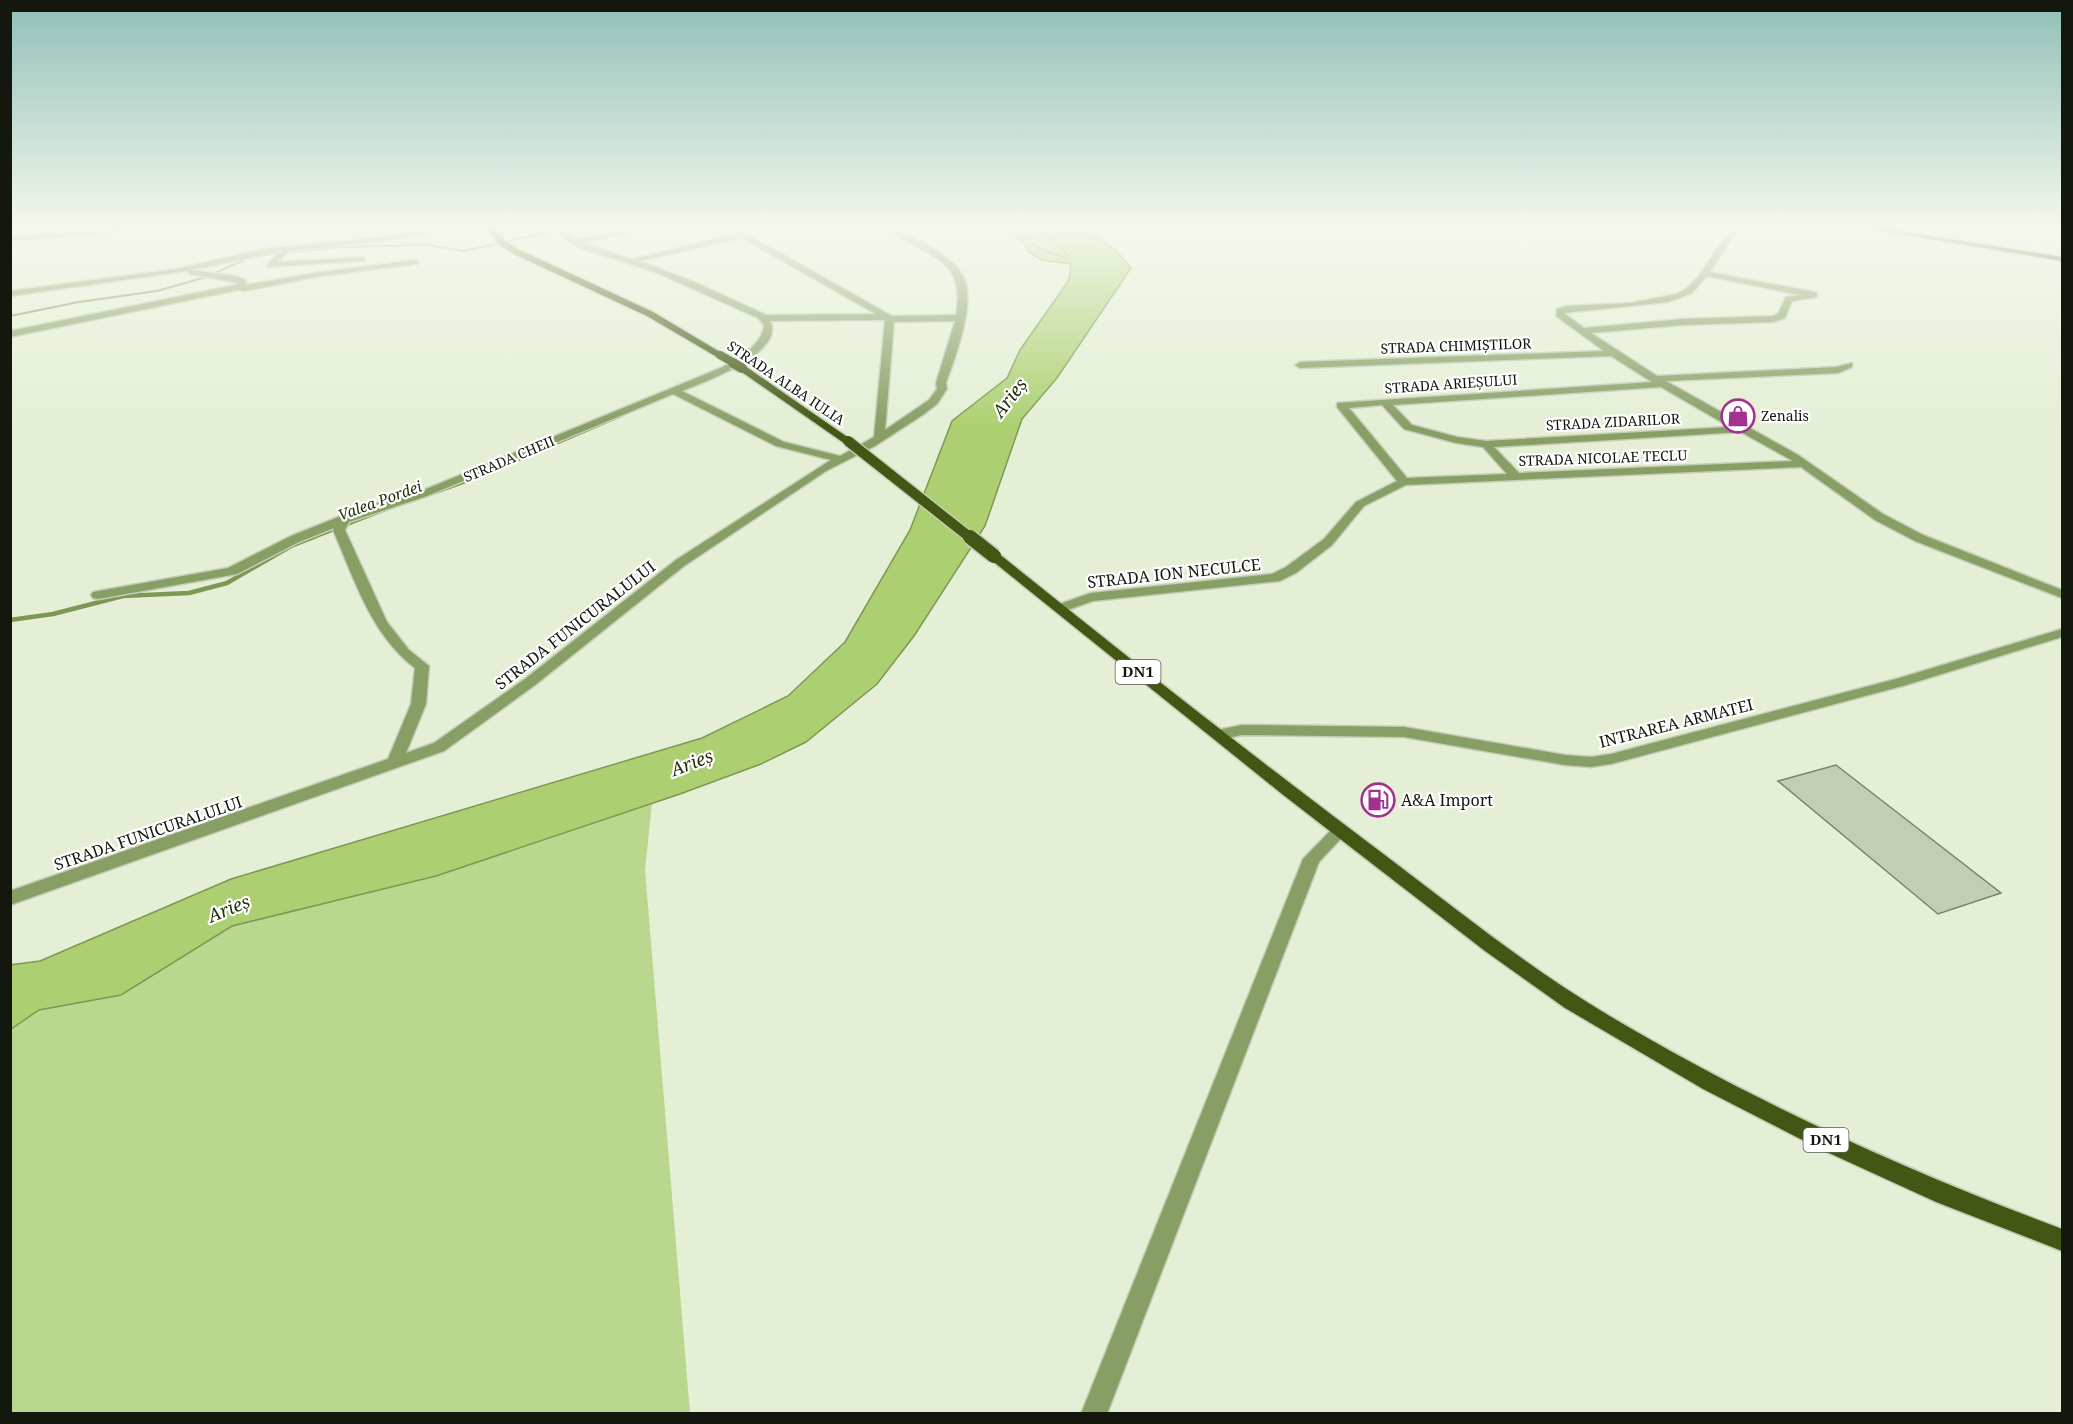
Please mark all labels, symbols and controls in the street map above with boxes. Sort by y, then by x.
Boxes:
street label: STRADA CHIMIȘTILOR [1380,333,1532,358]
street label: STRADA ALBA IULIA [724,336,849,429]
street label: STRADA ARIEȘULUI [1384,369,1518,398]
water label: Arieș [985,373,1032,424]
shop icon: Zenalis [1720,398,1756,434]
place label: Zenalis [1761,406,1809,425]
street label: STRADA ZIDARILOR [1545,408,1681,434]
street label: STRADA CHEII [460,431,557,486]
street label: STRADA NICOLAE TECLU [1518,445,1688,470]
water label: Valea Pordei [335,476,425,524]
street label: STRADA ION NECULCE [1086,553,1262,593]
street label: STRADA FUNICURALULUI [490,555,660,694]
road number: DN1 [1116,660,1160,684]
street label: INTRAREA ARMATEI [1597,693,1756,753]
water label: Arieș [665,743,716,782]
fuel station icon: A&A Import [1360,782,1396,818]
place label: A&A Import [1401,789,1493,811]
street label: STRADA FUNICURALULUI [51,790,245,876]
water label: Arieș [202,889,253,928]
road number: DN1 [1804,1128,1848,1152]

